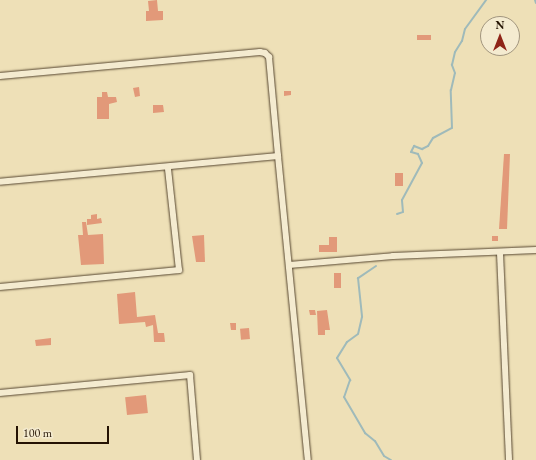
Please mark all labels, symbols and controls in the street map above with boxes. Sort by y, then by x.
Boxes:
north arrow [480,16,520,56]
text: N [496,18,504,32]
scale bar [18,418,111,444]
text: 100 m [23,425,52,441]

